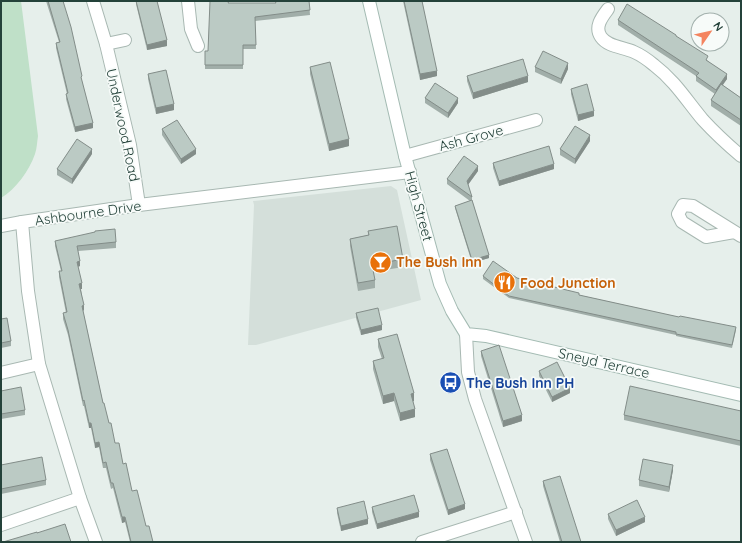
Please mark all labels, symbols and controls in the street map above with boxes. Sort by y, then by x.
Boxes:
north arrow [690,12,730,52]
text: N [710,19,726,34]
street label: Underwood Road [102,67,144,183]
street label: Ash Grove [437,121,505,155]
street label: High Street [401,169,437,243]
street label: Ashbourne Drive [34,197,143,229]
bar icon: The Bush Inn [368,249,394,275]
place label: The Bush Inn [396,253,482,271]
restaurant icon: Food Junction [491,270,517,296]
place label: Food Junction [520,274,616,292]
street label: Sneyd Terrace [557,344,651,382]
bus stop icon: The Bush Inn PH [437,370,463,396]
place label: The Bush Inn PH [466,374,574,392]

